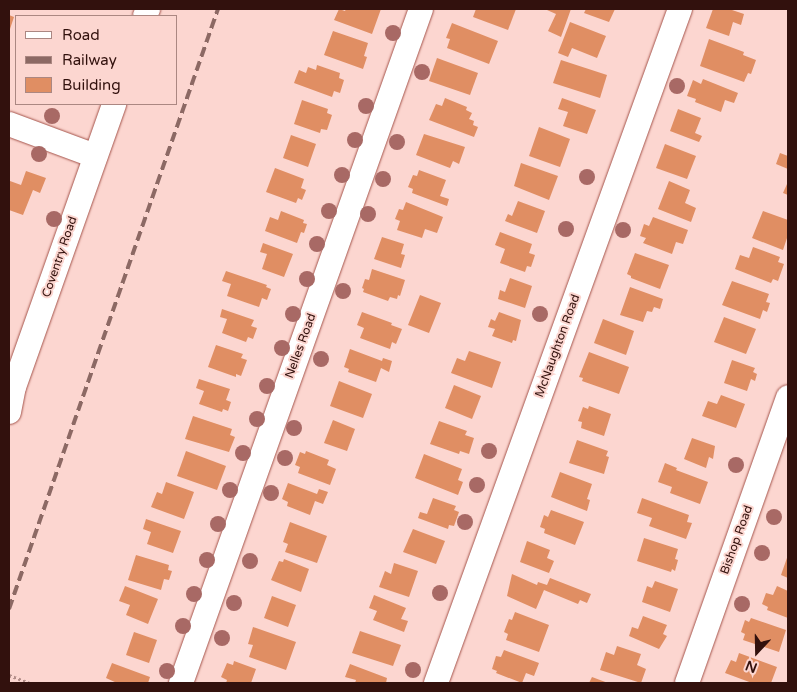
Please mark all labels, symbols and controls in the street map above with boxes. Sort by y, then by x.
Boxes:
legend [15,15,178,105]
text: Road [62,26,100,44]
text: Railway [62,51,117,69]
text: Building [62,76,121,94]
street label: Coventry Road [39,215,81,299]
street label: McNaughton Road [533,293,583,399]
street label: Nelles Road [283,312,319,380]
street label: Bishop Road [718,504,756,576]
north arrow [732,627,782,677]
text: N [743,657,760,676]

